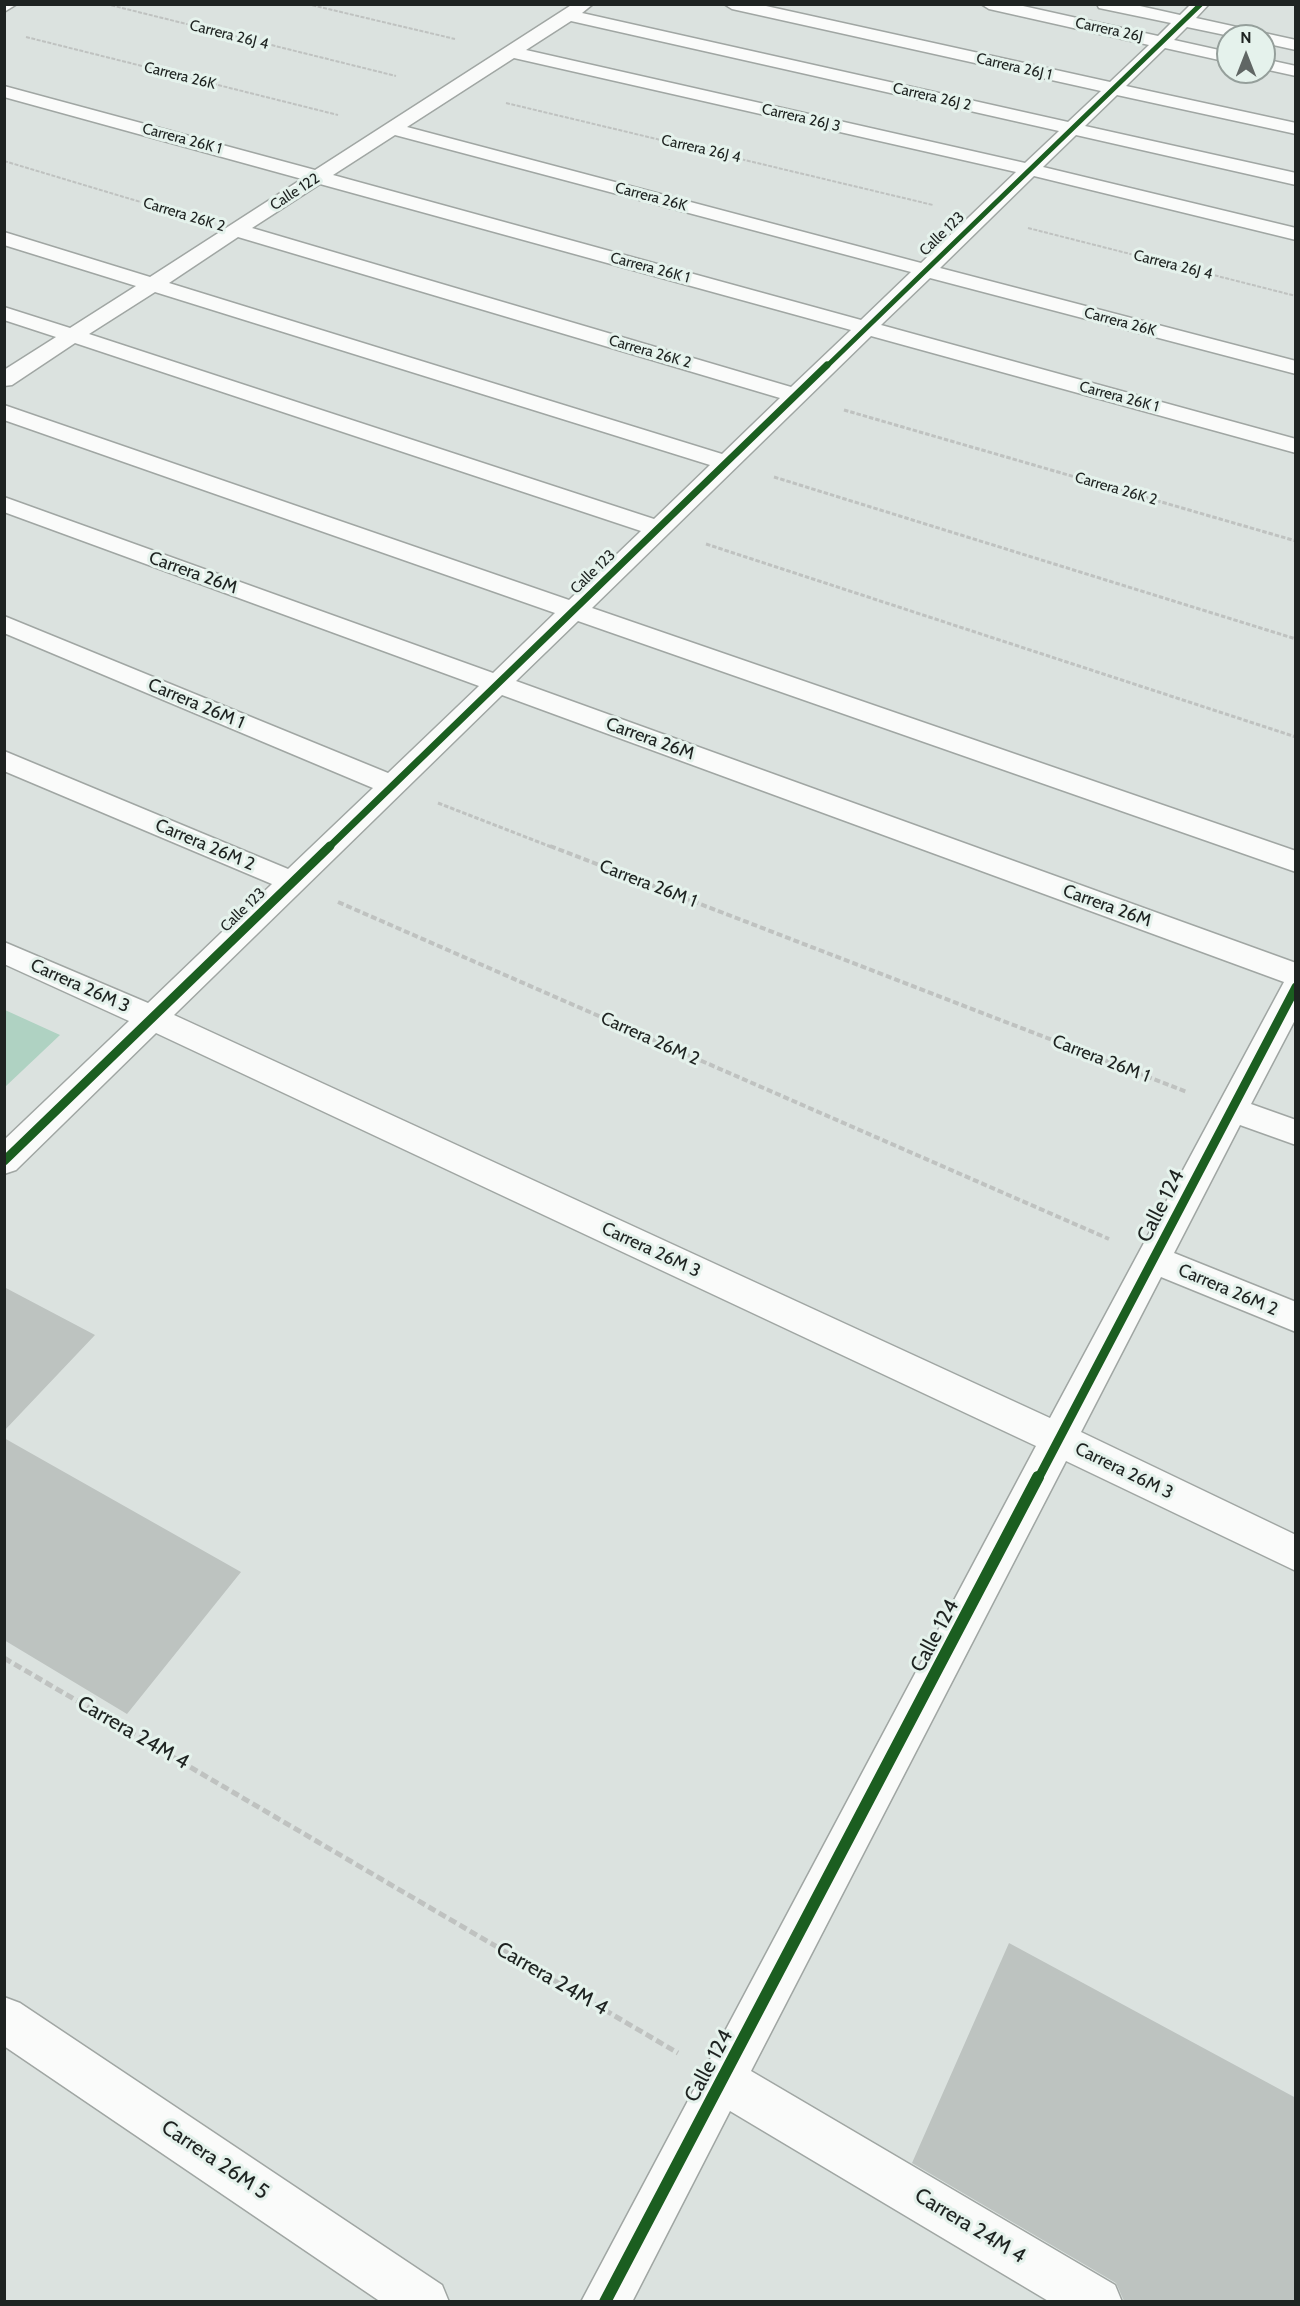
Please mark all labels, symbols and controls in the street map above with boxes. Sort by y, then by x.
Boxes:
street label: Carrera 26J [1073,14,1145,46]
street label: Carrera 26J 4 [188,16,270,54]
north arrow [1216,24,1276,84]
text: N [1240,28,1252,47]
street label: Carrera 26J 1 [974,50,1054,84]
street label: Carrera 26K [142,58,218,94]
street label: Carrera 26J 2 [891,79,973,115]
street label: Carrera 26J 3 [760,100,842,136]
street label: Carrera 26K 1 [140,120,224,158]
street label: Carrera 26J 4 [660,131,742,167]
street label: Calle 122 [267,169,323,215]
street label: Carrera 26K [613,179,689,215]
street label: Carrera 26K 2 [141,194,227,236]
street label: Calle 123 [916,208,968,260]
street label: Carrera 26J 4 [1132,246,1214,284]
street label: Carrera 26K 1 [608,249,692,287]
street label: Carrera 26K [1082,304,1158,340]
street label: Carrera 26K 2 [607,332,693,372]
street label: Carrera 26K 1 [1077,378,1161,416]
street label: Carrera 26K 2 [1073,469,1159,509]
street label: Calle 123 [567,546,619,598]
street label: Carrera 26M [146,547,240,599]
street label: Carrera 26M 1 [145,674,247,734]
street label: Carrera 26M [603,713,697,765]
street label: Carrera 26M 2 [152,814,258,876]
street label: Carrera 26M 1 [596,856,700,912]
street label: Carrera 26M [1060,880,1154,932]
street label: Calle 123 [217,884,269,936]
street label: Carrera 26M 3 [27,954,133,1018]
street label: Carrera 26M 2 [597,1008,703,1070]
street label: Carrera 26M 1 [1049,1031,1153,1087]
street label: Calle 124 [1132,1165,1190,1247]
street label: Carrera 26M 3 [598,1218,704,1282]
street label: Carrera 26M 2 [1175,1259,1281,1321]
street label: Carrera 26M 3 [1071,1438,1177,1504]
street label: Calle 124 [905,1596,965,1676]
street label: Carrera 24M 4 [73,1691,193,1775]
street label: Carrera 24M 4 [492,1937,612,2021]
street label: Calle 124 [679,2026,739,2106]
street label: Carrera 26M 5 [156,2115,274,2205]
street label: Carrera 24M 4 [910,2183,1030,2269]

